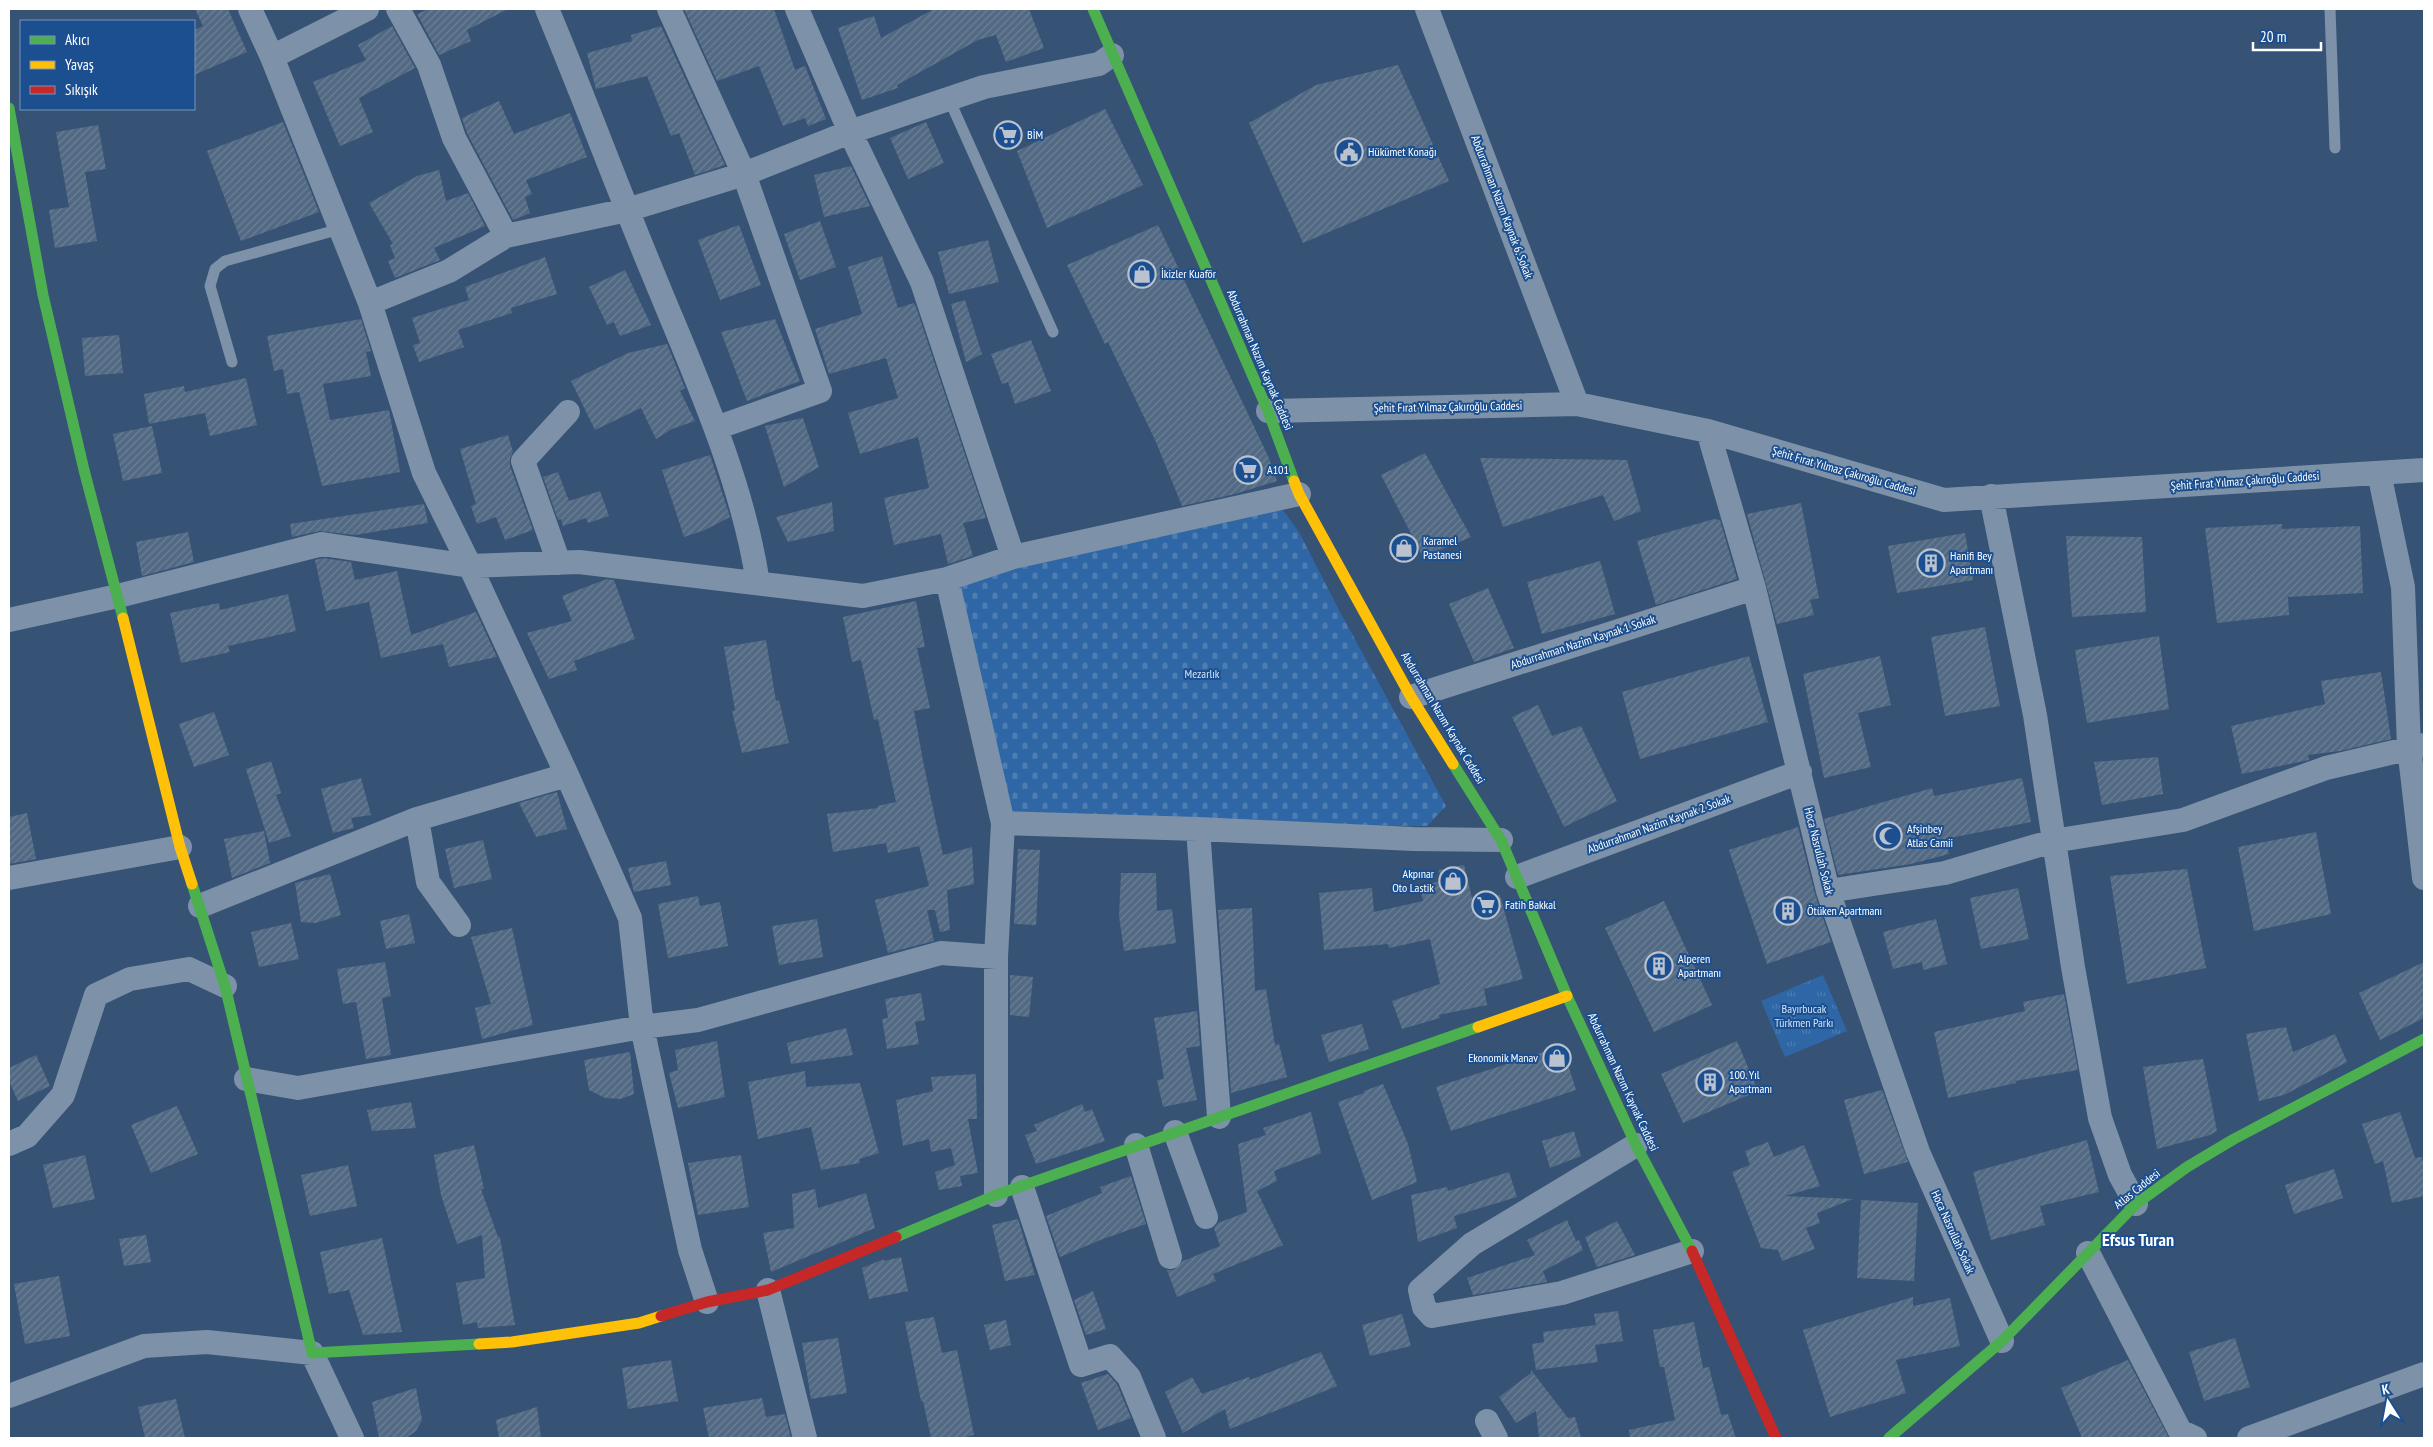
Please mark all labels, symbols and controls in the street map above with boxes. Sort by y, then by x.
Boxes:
legend [20,20,195,110]
scale bar [2253,20,2320,52]
text: 20 m [2260,27,2286,46]
text: Akıcı [65,30,90,49]
text: Yavaş [65,55,94,74]
text: Sıkışık [65,80,98,99]
supermarket icon: BİM [993,120,1023,150]
place label: BİM [1027,127,1043,142]
street label: Abdurrahman Nazım Kaynak 6. Sokak [1468,133,1537,281]
public building icon: Hükümet Konağı [1334,137,1364,167]
place label: Hükümet Konağı [1368,144,1437,159]
shop icon: İkizler Kuaför [1127,259,1157,289]
place label: İkizler Kuaför [1161,266,1217,281]
street label: Abdurrahman Nazım Kaynak Caddesi [1224,287,1297,432]
street label: Şehit Fırat Yılmaz Çakıroğlu Caddesi [1373,398,1523,415]
street label: Şehit Fırat Yılmaz Çakıroğlu Caddesi [1771,443,1918,498]
supermarket icon: A101 [1233,455,1263,485]
place label: A101 [1267,462,1289,477]
street label: Şehit Fırat Yılmaz Çakıroğlu Caddesi [2170,468,2320,493]
shop icon: Karamel Pastanesi [1389,533,1419,563]
place label: Karamel Pastanesi [1423,533,1462,562]
building icon: Hanifi Bey Apartmanı [1916,548,1946,578]
place label: Hanifi Bey Apartmanı [1950,548,1993,577]
street label: Abdurrahman Nazim Kaynak 1 Sokak [1509,611,1657,672]
street label: Abdurrahman Nazım Kaynak Caddesi [1398,649,1489,786]
park label: Mezarlık [1185,666,1220,681]
street label: Abdurrahman Nazim Kaynak 2 Sokak [1585,791,1733,856]
street label: Hoca Nasrullah Sokak [1801,806,1838,897]
mosque icon: Afşinbey Atlas Camii [1873,821,1903,851]
place label: Afşinbey Atlas Camii [1907,821,1953,850]
place label: Akpınar Oto Lastik [1392,866,1435,895]
shop icon: Akpınar Oto Lastik [1438,866,1468,896]
supermarket icon: Fatih Bakkal [1471,890,1501,920]
building icon: Ötüken Apartmanı [1773,896,1803,926]
place label: Fatih Bakkal [1505,897,1556,912]
place label: Ötüken Apartmanı [1807,903,1882,918]
building icon: Alperen Apartmanı [1644,951,1674,981]
place label: Alperen Apartmanı [1678,951,1721,980]
park label: Bayırbucak Türkmen Parkı [1775,1001,1833,1030]
street label: Abdurrahman Nazım Kaynak Caddesi [1585,1010,1662,1153]
shop icon: Ekonomik Manav [1542,1043,1572,1073]
place label: Ekonomik Manav [1468,1050,1538,1065]
building icon: 100. Yıl Apartmanı [1695,1067,1725,1097]
place label: 100. Yıl Apartmanı [1729,1067,1772,1096]
street label: Atlas Caddesi [2111,1165,2163,1212]
street label: Hoca Nasrullah Sokak [1928,1188,1979,1276]
district label: Efsus Turan [2102,1228,2174,1251]
north arrow [2363,1377,2413,1427]
text: K [2380,1380,2392,1399]

